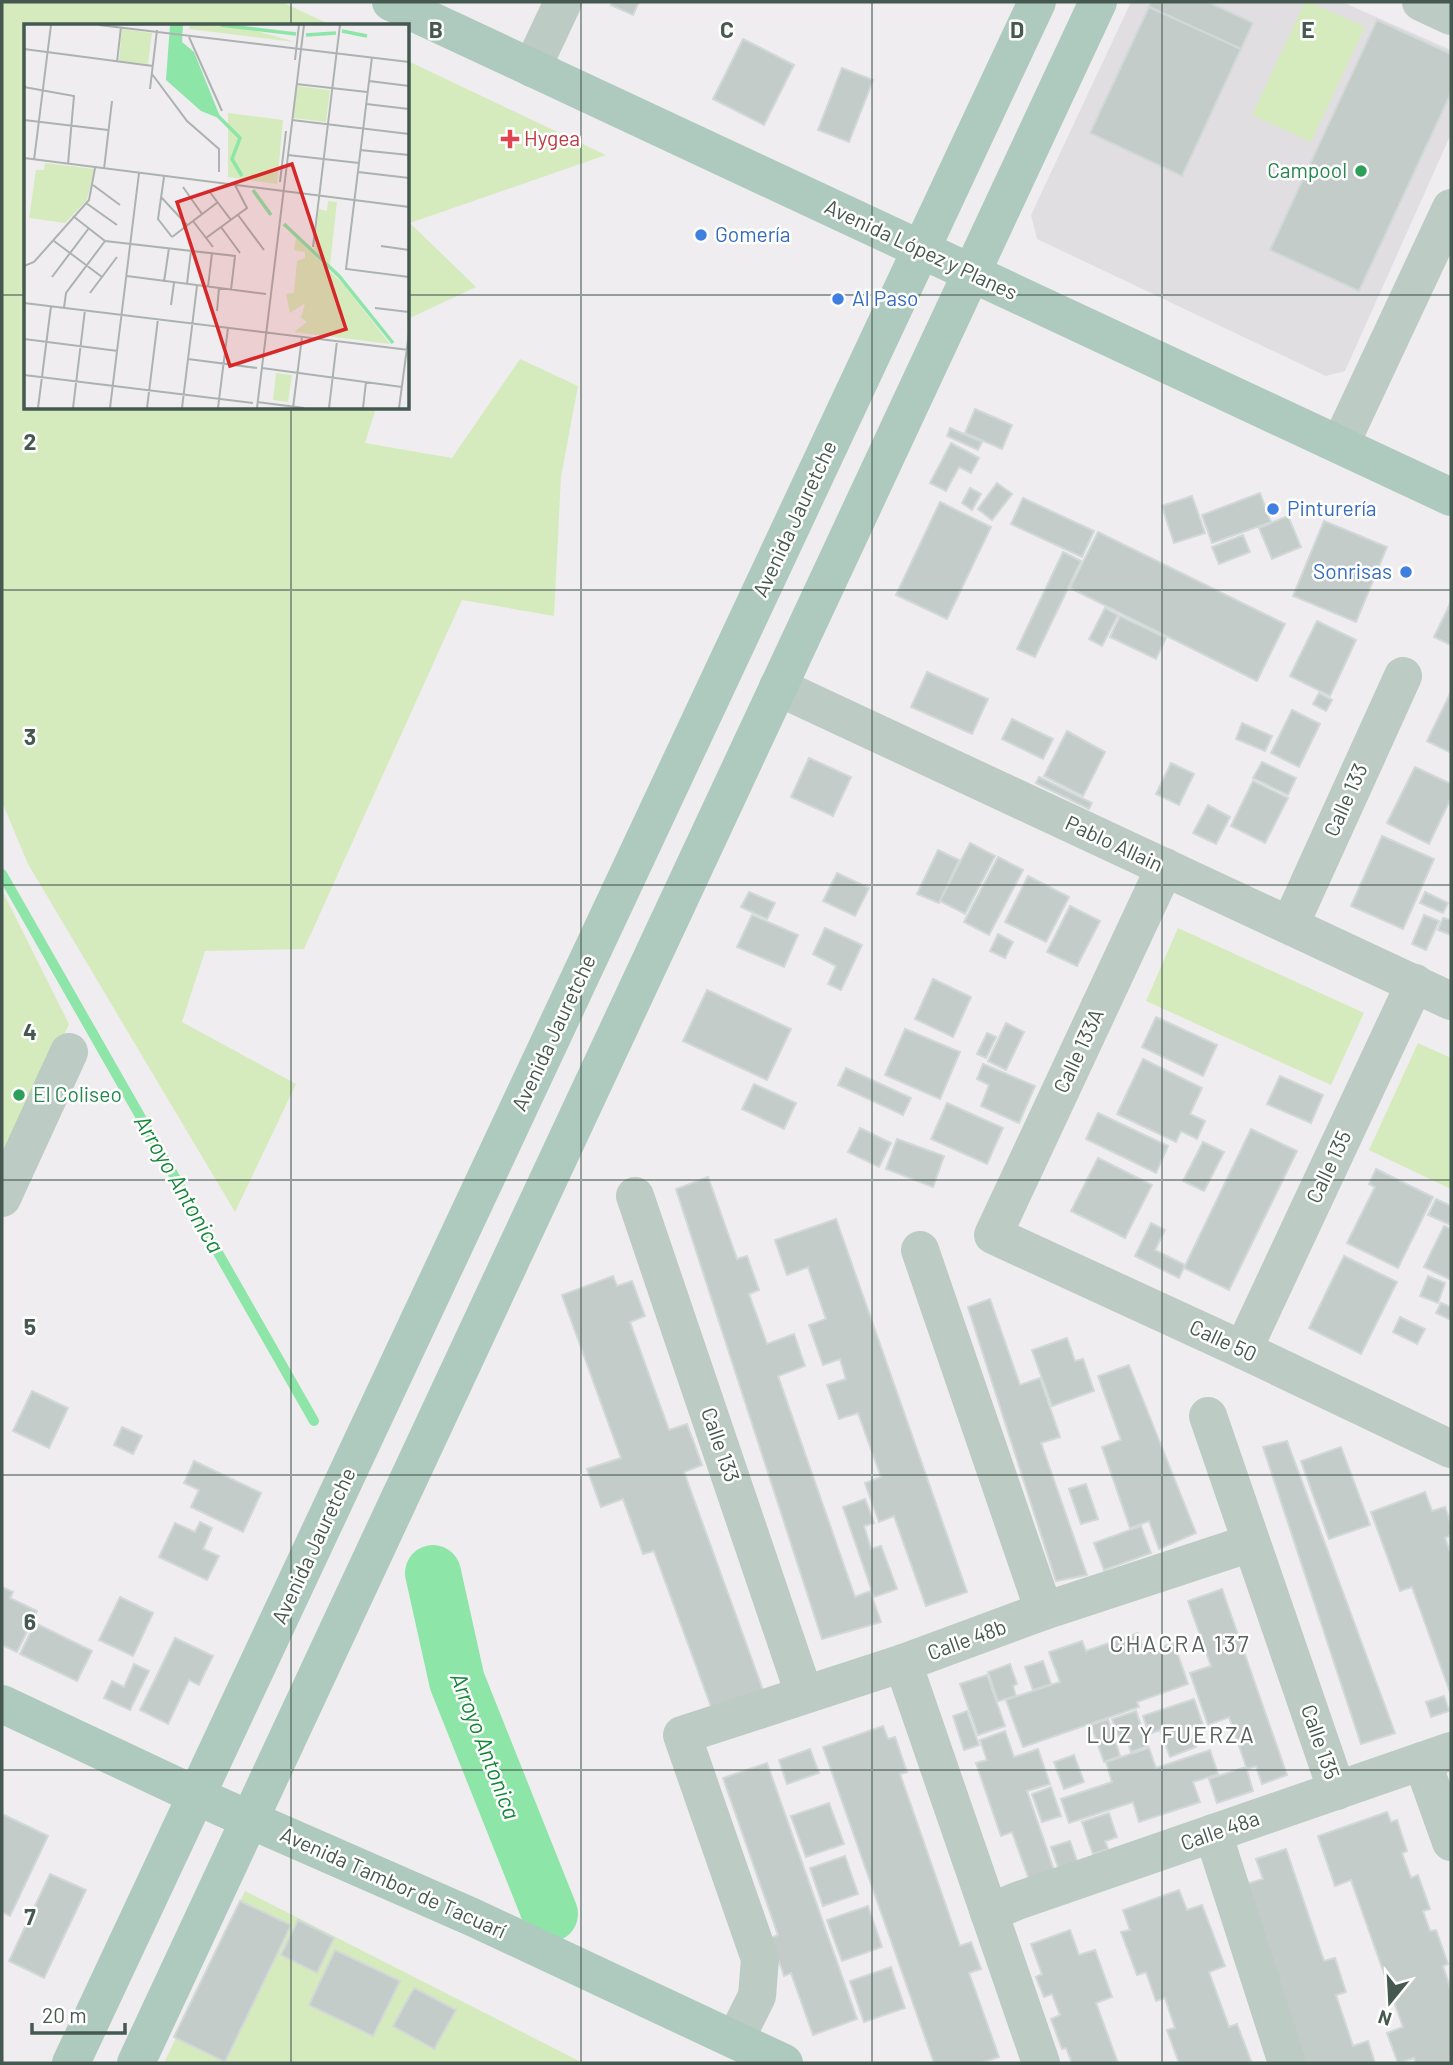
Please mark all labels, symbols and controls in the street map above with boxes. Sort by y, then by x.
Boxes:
text: B [429,15,443,43]
text: C [720,15,734,43]
text: D [1010,15,1024,43]
text: E [1301,15,1315,43]
inset map [24,24,410,410]
place label: Hygea [524,125,580,150]
marker: Hygea [502,131,518,147]
place label: Campool [1267,157,1347,182]
marker: Campool [1353,163,1369,179]
street label: Avenida López y Planes [821,193,1022,304]
place label: Gomería [715,221,791,246]
marker: Gomería [693,227,709,243]
place label: Al Paso [852,285,918,310]
marker: Al Paso [830,291,846,307]
text: 2 [24,427,36,455]
street label: Avenida Jauretche [747,436,841,600]
place label: Pinturería [1287,495,1377,520]
marker: Pinturería [1265,501,1281,517]
place label: Sonrisas [1313,558,1392,583]
marker: Sonrisas [1398,564,1414,580]
text: 3 [24,722,36,750]
street label: Calle 133 [1317,759,1372,840]
street label: Pablo Allain [1062,809,1167,876]
street label: Avenida Jauretche [506,950,600,1114]
street label: Calle 133A [1047,1004,1108,1096]
text: 4 [23,1017,37,1045]
place label: El Coliseo [33,1081,122,1106]
marker: El Coliseo [11,1087,27,1103]
water label: Arroyo Antonica [129,1109,231,1258]
street label: Calle 135 [1300,1126,1355,1207]
text: 5 [24,1312,36,1340]
street label: Calle 50 [1186,1313,1261,1366]
street label: Calle 133 [697,1404,746,1485]
street label: Avenida Jauretche [266,1463,360,1627]
text: 6 [24,1607,36,1635]
street label: Calle 48b [924,1613,1009,1664]
district label: CHACRA 137 [1109,1629,1251,1657]
water label: Arroyo Antonica [445,1668,527,1823]
street label: Calle 135 [1297,1701,1346,1782]
district label: LUZ Y FUERZA [1086,1720,1256,1748]
street label: Calle 48a [1177,1804,1262,1855]
street label: Avenida Tambor de Tacuarí [277,1820,511,1943]
text: 7 [24,1902,36,1930]
north arrow [1355,1967,1425,2037]
scale bar [32,1992,124,2036]
text: 20 m [42,2002,87,2027]
text: N [1375,2006,1394,2032]

